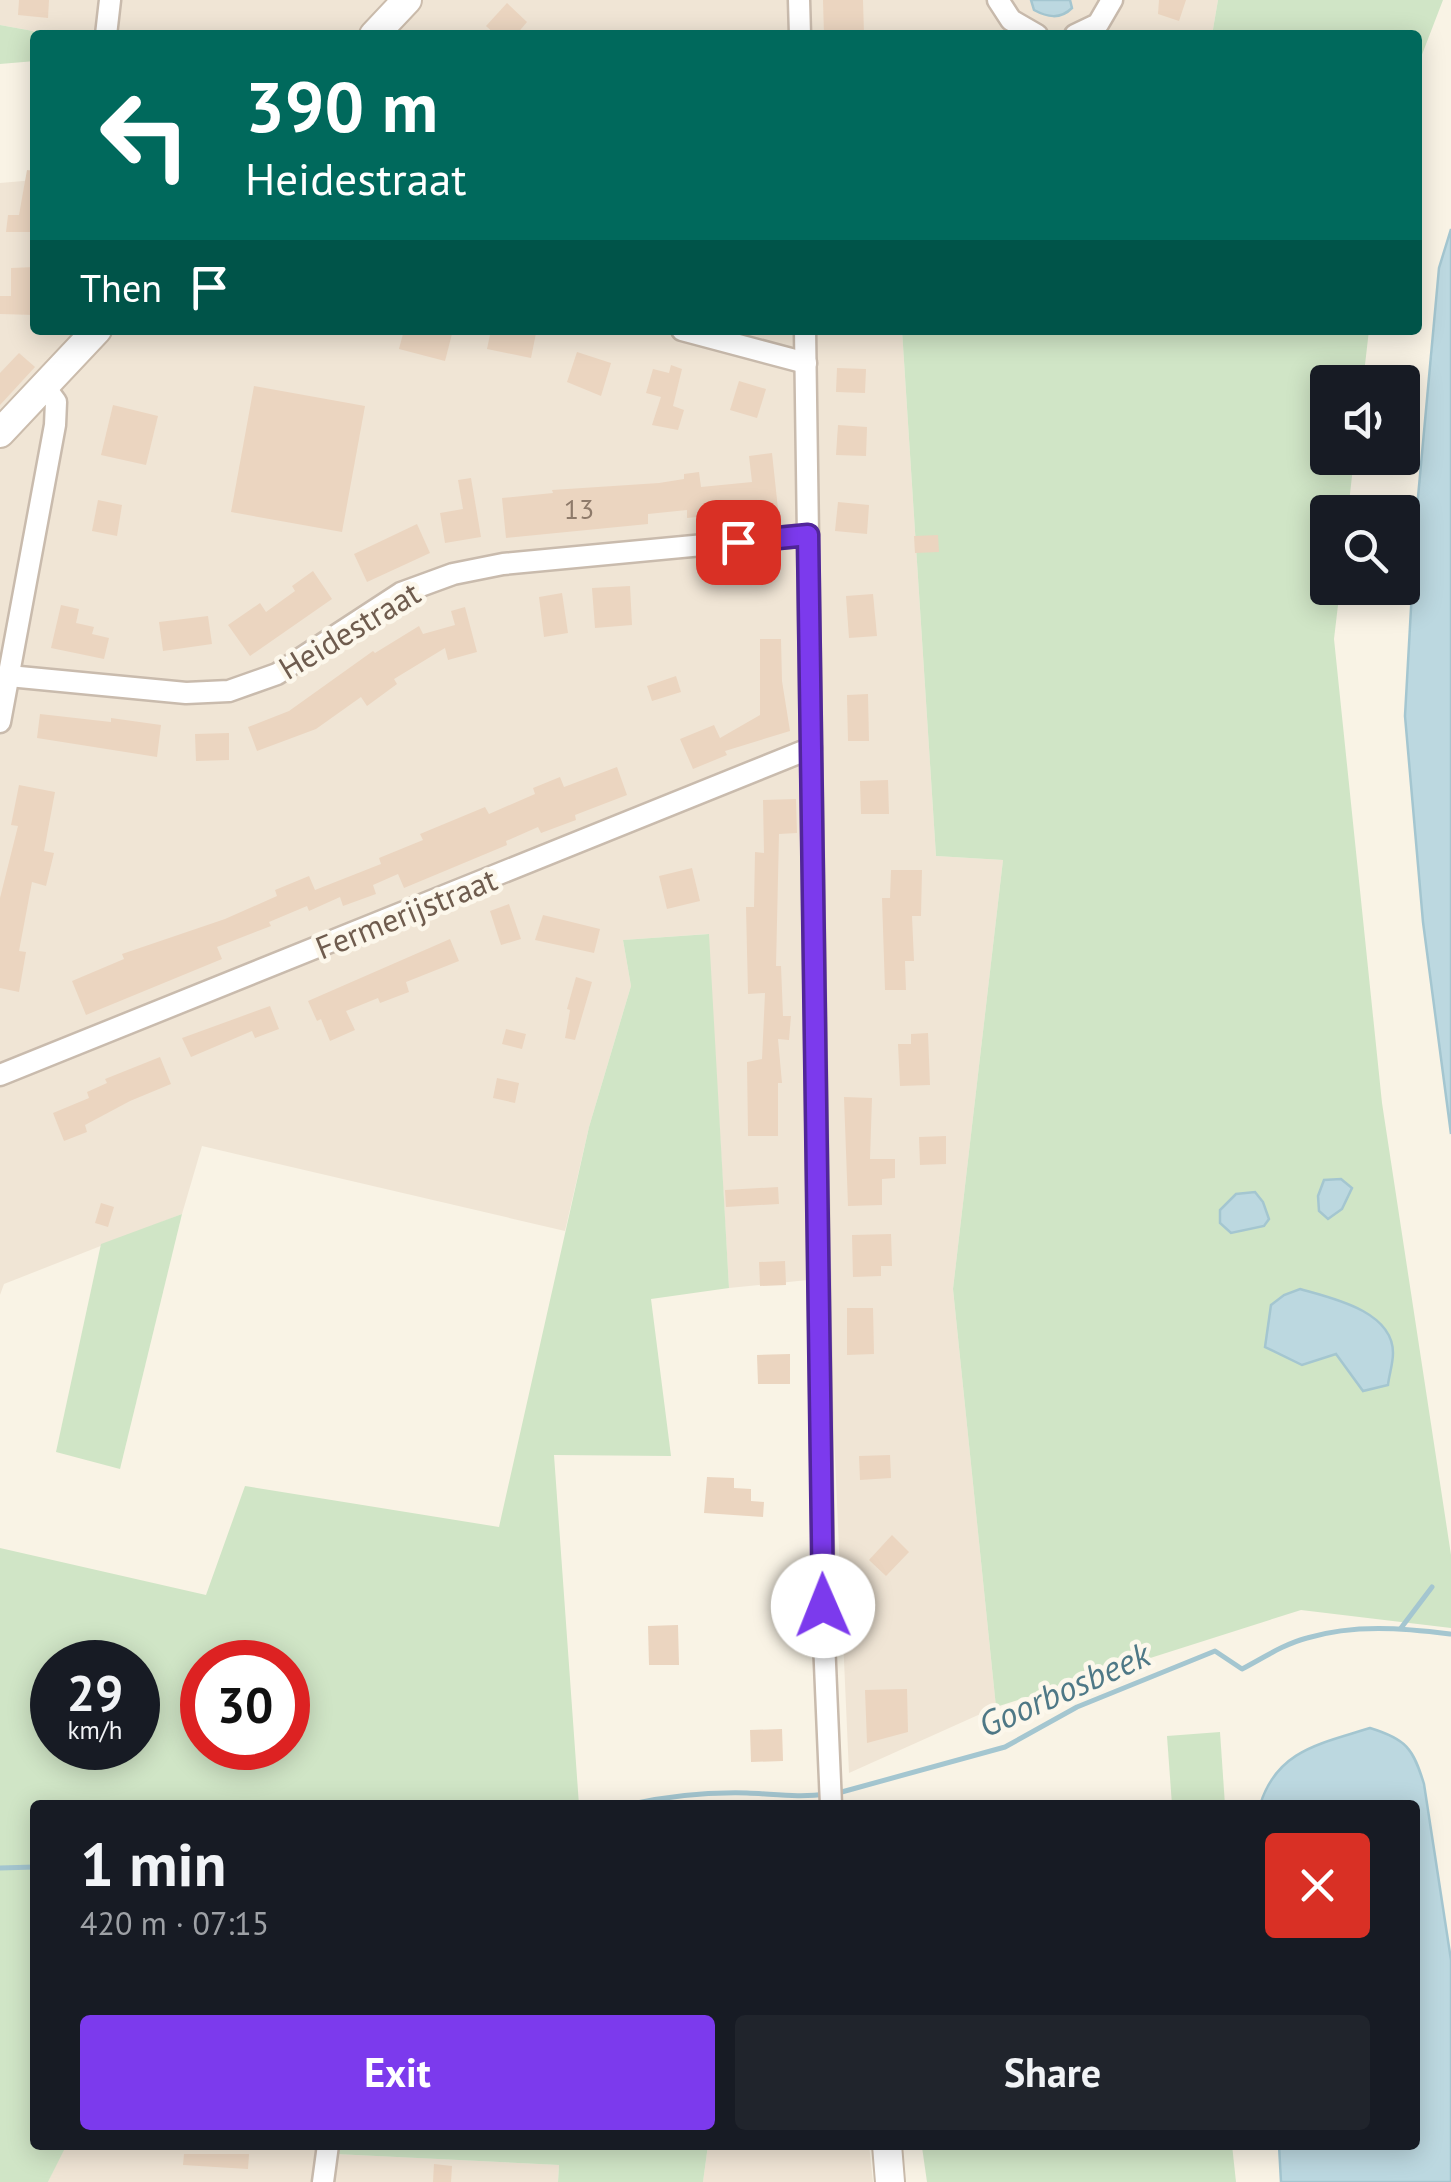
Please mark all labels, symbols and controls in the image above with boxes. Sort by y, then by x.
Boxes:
text: 390 m [245,61,438,151]
icon: left [80,70,210,200]
text: Heidestraat [245,149,467,207]
icon: arrive [182,260,237,315]
text: Then [80,263,162,312]
map controls [1310,365,1420,605]
button: sound [1310,365,1420,475]
house number: 13 [564,490,594,527]
button: search [1310,495,1420,605]
pin [696,500,781,585]
icon: arrive [711,515,766,570]
street label: Heidestraat [271,571,427,689]
street label: Fermerijstraat [309,858,503,968]
position arrow [771,1554,875,1658]
water label: Goorbosbeek [971,1630,1158,1747]
speed limit sign: 30 [180,1640,310,1770]
text: 29 [67,1660,123,1725]
text: km/h [68,1714,122,1746]
text: 1 min [80,1825,226,1903]
button: close [1265,1833,1370,1938]
text: 420 m · 07:15 [80,1902,269,1944]
button: Exit [80,2015,715,2130]
button: Share [735,2015,1370,2130]

